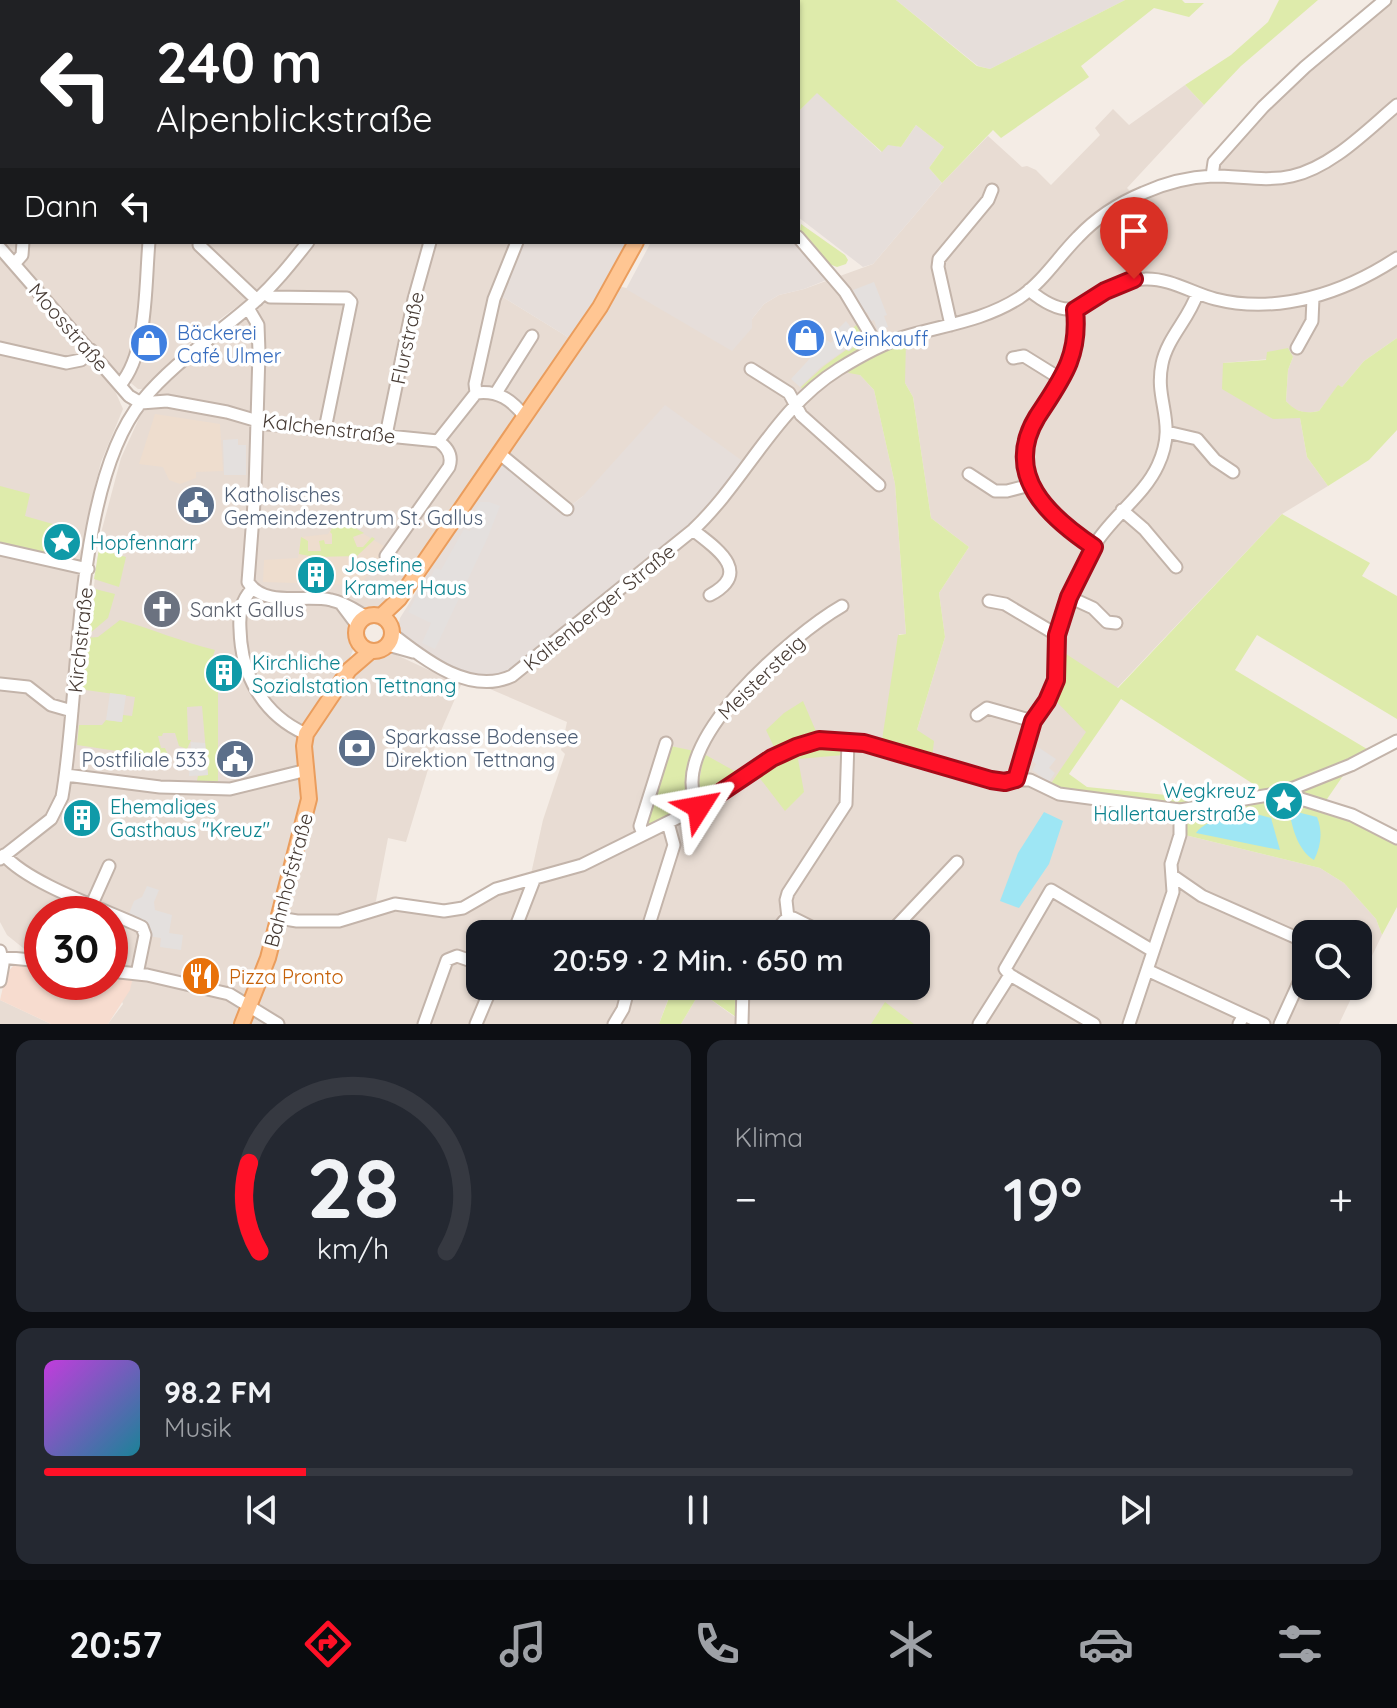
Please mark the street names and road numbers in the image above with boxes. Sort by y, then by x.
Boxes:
street label: Moosstraße [24,278,114,376]
street label: Flurstraße [385,289,429,387]
street label: Kalchenstraße [261,407,397,449]
street label: Kaltenberger Straße [518,538,680,676]
street label: Kirchstraße [62,586,98,694]
street label: Meistersteig [712,629,810,725]
street label: Bahnhofstraße [258,810,318,950]

